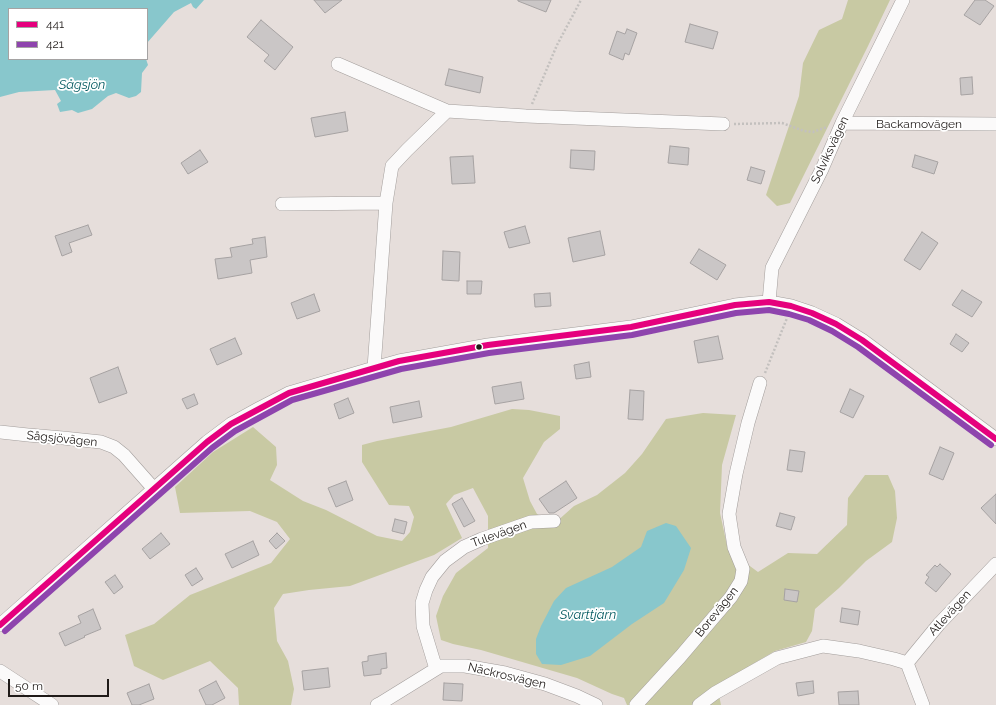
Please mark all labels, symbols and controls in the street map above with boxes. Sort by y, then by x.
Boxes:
legend [8,8,148,60]
text: 441 [46,17,64,31]
text: 421 [46,37,64,51]
water label: Sågsjön [59,77,105,93]
street label: Solviksvägen [808,114,852,186]
street label: Backamovägen [876,117,962,131]
unlabelled marker [474,342,484,352]
street label: Sågsjövägen [26,428,98,450]
street label: Tulevägen [469,517,529,551]
street label: Borevägen [692,584,742,640]
street label: Atlevägen [926,587,974,639]
water label: Svarttjärn [560,607,616,623]
street label: Näckrosvägen [467,660,547,692]
scale bar [10,671,111,697]
text: 50 m [15,679,43,693]

